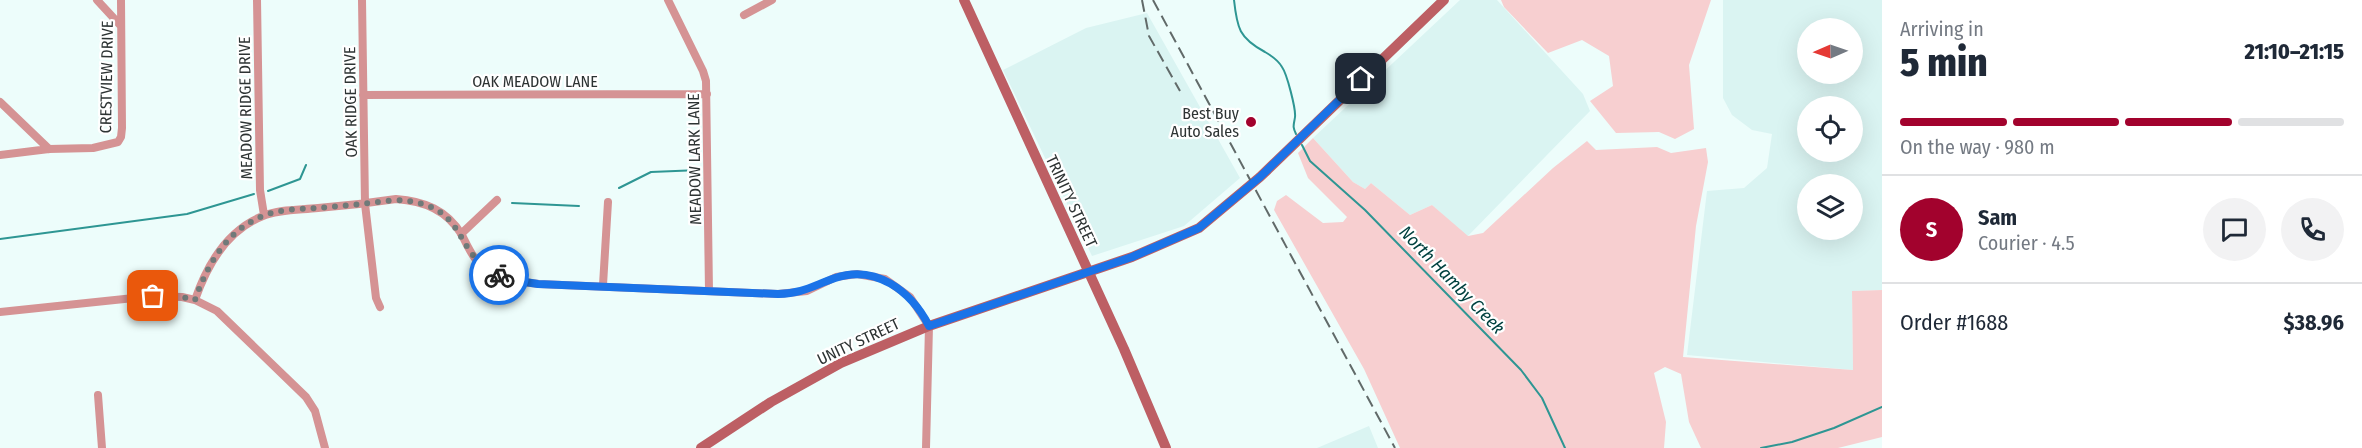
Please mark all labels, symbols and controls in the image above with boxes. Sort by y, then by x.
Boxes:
text: Arriving in [1900,17,1984,41]
north arrow [1797,18,1863,84]
map controls [1797,18,1863,240]
street label: CRESTVIEW DRIVE [96,21,117,133]
street label: MEADOW RIDGE DRIVE [235,36,256,180]
text: 21:10–21:15 [2244,38,2344,65]
text: 5 min [1900,40,1988,86]
street label: OAK RIDGE DRIVE [340,46,361,158]
pin [1335,53,1386,104]
icon: home [1344,62,1377,95]
street label: OAK MEADOW LANE [472,72,598,91]
street label: MEADOW LARK LANE [684,93,705,225]
button: locate [1797,96,1863,162]
place label: Best Buy Auto Sales [1171,104,1240,141]
marker: Best Buy Auto Sales [1244,115,1258,129]
text: On the way · 980 m [1900,135,2055,159]
street label: TRINITY STREET [1042,152,1101,251]
button: layers [1797,174,1863,240]
button: chat [2203,198,2266,261]
button: phone [2281,198,2344,261]
text: Sam [1978,204,2017,231]
text: S [1926,216,1937,243]
water label: North Hamby Creek [1395,221,1509,339]
text: Courier · 4.5 [1978,231,2075,255]
courier [469,245,529,305]
icon: bike [483,259,516,292]
pin [127,270,178,321]
icon: bag [136,279,169,312]
text: Order #1688 [1900,309,2008,336]
text: $38.96 [2284,309,2344,336]
street label: UNITY STREET [814,314,903,369]

